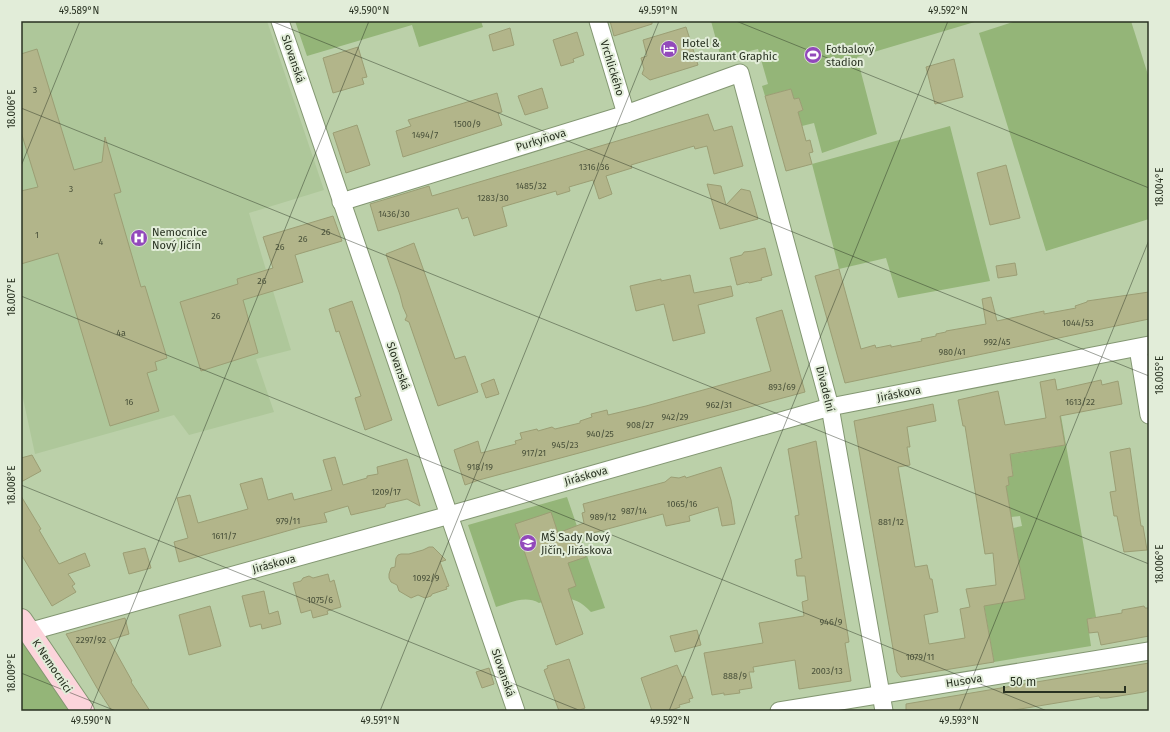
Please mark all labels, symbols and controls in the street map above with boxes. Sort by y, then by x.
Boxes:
text: 49.589°N [59,5,99,17]
text: 49.590°N [349,5,389,17]
text: 49.591°N [638,5,678,17]
text: 49.592°N [928,5,968,17]
street label: Slovanská [279,33,307,85]
place label: Hotel & Restaurant Graphic [682,37,777,63]
street label: Vrchlického [597,39,627,97]
hotel icon: Hotel & Restaurant Graphic [659,39,679,59]
place label: Fotbalový stadion [826,43,875,69]
sports icon: Fotbalový stadion [803,45,823,65]
house number: 3 [33,85,37,95]
text: 18.006°E [6,89,18,129]
house number: 1500/9 [453,119,481,129]
street label: Purkyňova [514,126,568,154]
house number: 1494/7 [412,130,438,140]
house number: 1316/36 [579,162,609,172]
text: 18.004°E [1154,167,1166,207]
house number: 1485/32 [515,181,547,191]
house number: 3 [69,184,73,194]
house number: 1283/30 [477,193,509,203]
house number: 1436/30 [378,209,410,219]
place label: Nemocnice Nový Jičín [152,226,207,252]
house number: 26 [321,227,331,237]
hospital icon: Nemocnice Nový Jičín [129,228,149,248]
house number: 1 [35,230,39,240]
house number: 26 [298,234,308,244]
house number: 4 [99,237,104,247]
house number: 26 [275,242,285,252]
house number: 26 [257,276,267,286]
text: 18.007°E [6,278,18,316]
house number: 26 [211,311,221,321]
house number: 1044/53 [1062,318,1094,328]
house number: 4a [116,328,126,338]
house number: 992/45 [983,337,1011,347]
street label: Slovanská [384,340,412,392]
house number: 980/41 [938,347,966,357]
text: 18.005°E [1154,356,1166,394]
street label: Divadelní [813,365,837,413]
house number: 893/69 [768,382,796,392]
street label: Jiráskova [876,383,922,405]
house number: 16 [125,397,134,407]
house number: 1613/22 [1065,397,1095,407]
house number: 962/31 [706,400,732,410]
house number: 942/29 [661,412,689,422]
house number: 908/27 [626,420,654,430]
house number: 940/25 [586,429,614,439]
house number: 945/23 [552,440,578,450]
house number: 917/21 [522,448,546,458]
house number: 918/19 [467,462,493,472]
street label: Jiráskova [563,464,609,488]
text: 18.008°E [6,465,18,505]
house number: 1209/17 [371,487,401,497]
house number: 1065/16 [667,499,698,509]
house number: 987/14 [621,506,647,516]
house number: 989/12 [590,512,616,522]
house number: 979/11 [276,516,300,526]
house number: 881/12 [878,517,904,527]
place label: MŠ Sady Nový Jičín, Jiráskova [541,530,612,557]
house number: 1611/7 [212,531,236,541]
school or university icon: MŠ Sady Nový Jičín, Jiráskova [518,533,538,553]
text: 18.006°E [1154,544,1166,584]
street label: Jiráskova [251,552,297,576]
house number: 1092/9 [413,573,440,583]
house number: 1075/6 [307,595,333,605]
house number: 946/9 [819,617,843,627]
house number: 2297/92 [76,635,106,645]
street label: K Nemocnici [29,637,75,695]
street label: Slovanská [489,647,517,699]
house number: 1079/11 [906,652,934,662]
text: 18.009°E [6,653,18,693]
house number: 2003/13 [811,666,843,676]
scale bar [1004,668,1125,694]
house number: 888/9 [723,671,747,681]
street label: Husova [945,672,983,690]
text: 50 m [1010,675,1036,689]
text: 49.590°N [71,715,111,727]
text: 49.591°N [360,715,400,727]
text: 49.592°N [650,715,690,727]
text: 49.593°N [939,715,979,727]

